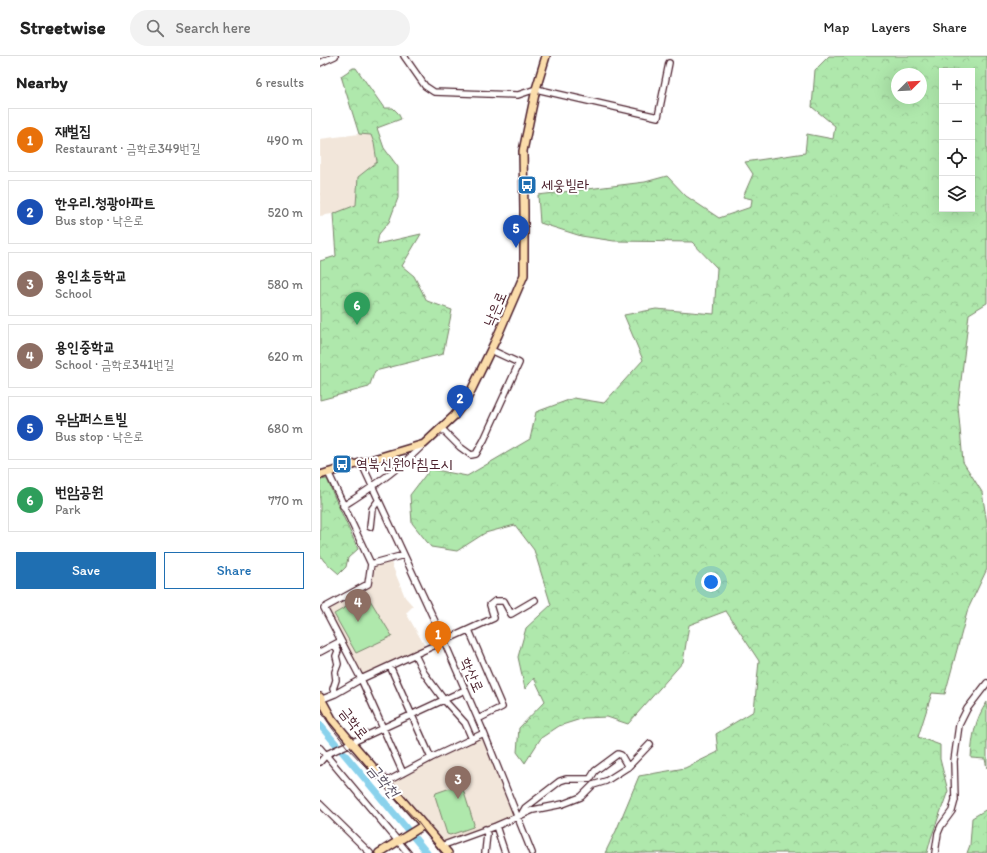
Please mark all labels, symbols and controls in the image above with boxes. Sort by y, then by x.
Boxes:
search box [130,10,410,46]
text: Streetwise [20,16,106,39]
icon: search [144,17,166,39]
text: Search here [176,19,251,37]
text: Map [824,19,849,36]
text: Layers [871,19,910,36]
text: Share [932,19,967,36]
north arrow [891,68,927,104]
map controls [939,68,975,212]
button: + [939,68,975,104]
text: Nearby [16,72,68,92]
text: 6 results [256,75,304,90]
button: − [939,104,975,140]
text: 재벌집 [55,122,91,140]
text: 1 [27,133,33,148]
text: 490 m [267,133,303,148]
button: locate [939,140,975,176]
text: Restaurant · 금학로349번길 [55,141,200,156]
bus stop icon: 세웅빌라 [516,174,538,196]
place label: 세웅빌라 [541,176,589,194]
button: layers [939,176,975,212]
text: 한우리.청광아파트 [55,194,155,212]
text: 2 [27,205,33,220]
text: 520 m [267,205,303,220]
text: Bus stop · 낙은로 [55,213,144,228]
pin: 5 [503,215,529,248]
text: 용인초등학교 [55,267,127,285]
text: 3 [26,277,34,292]
text: 580 m [267,277,303,292]
text: School [55,286,92,301]
street label: 낙은로 [480,289,510,329]
pin: 6 [344,292,370,325]
text: 용인중학교 [55,338,115,356]
text: 4 [26,349,34,364]
text: 620 m [267,349,303,364]
text: School · 금학로341번길 [55,357,174,372]
pin: 2 [447,385,473,418]
text: 우남퍼스트빌 [55,410,127,428]
text: 5 [27,421,33,436]
text: 680 m [267,421,303,436]
text: Bus stop · 낙은로 [55,429,144,444]
bus stop icon: 역북신원아침도시 [331,453,353,475]
place label: 역북신원아침도시 [356,455,453,473]
text: 번암공원 [55,483,103,501]
text: 6 [27,493,33,508]
text: 770 m [268,493,303,508]
text: Park [55,502,81,517]
button: Save [16,552,156,589]
button: Share [164,552,304,589]
your location [701,572,721,592]
pin: 4 [345,589,371,622]
pin: 1 [425,621,451,654]
street label: 학산로 [456,655,488,695]
street label: 금학로 [336,703,372,743]
water label: 금학천 [364,759,405,803]
pin: 3 [445,766,471,799]

